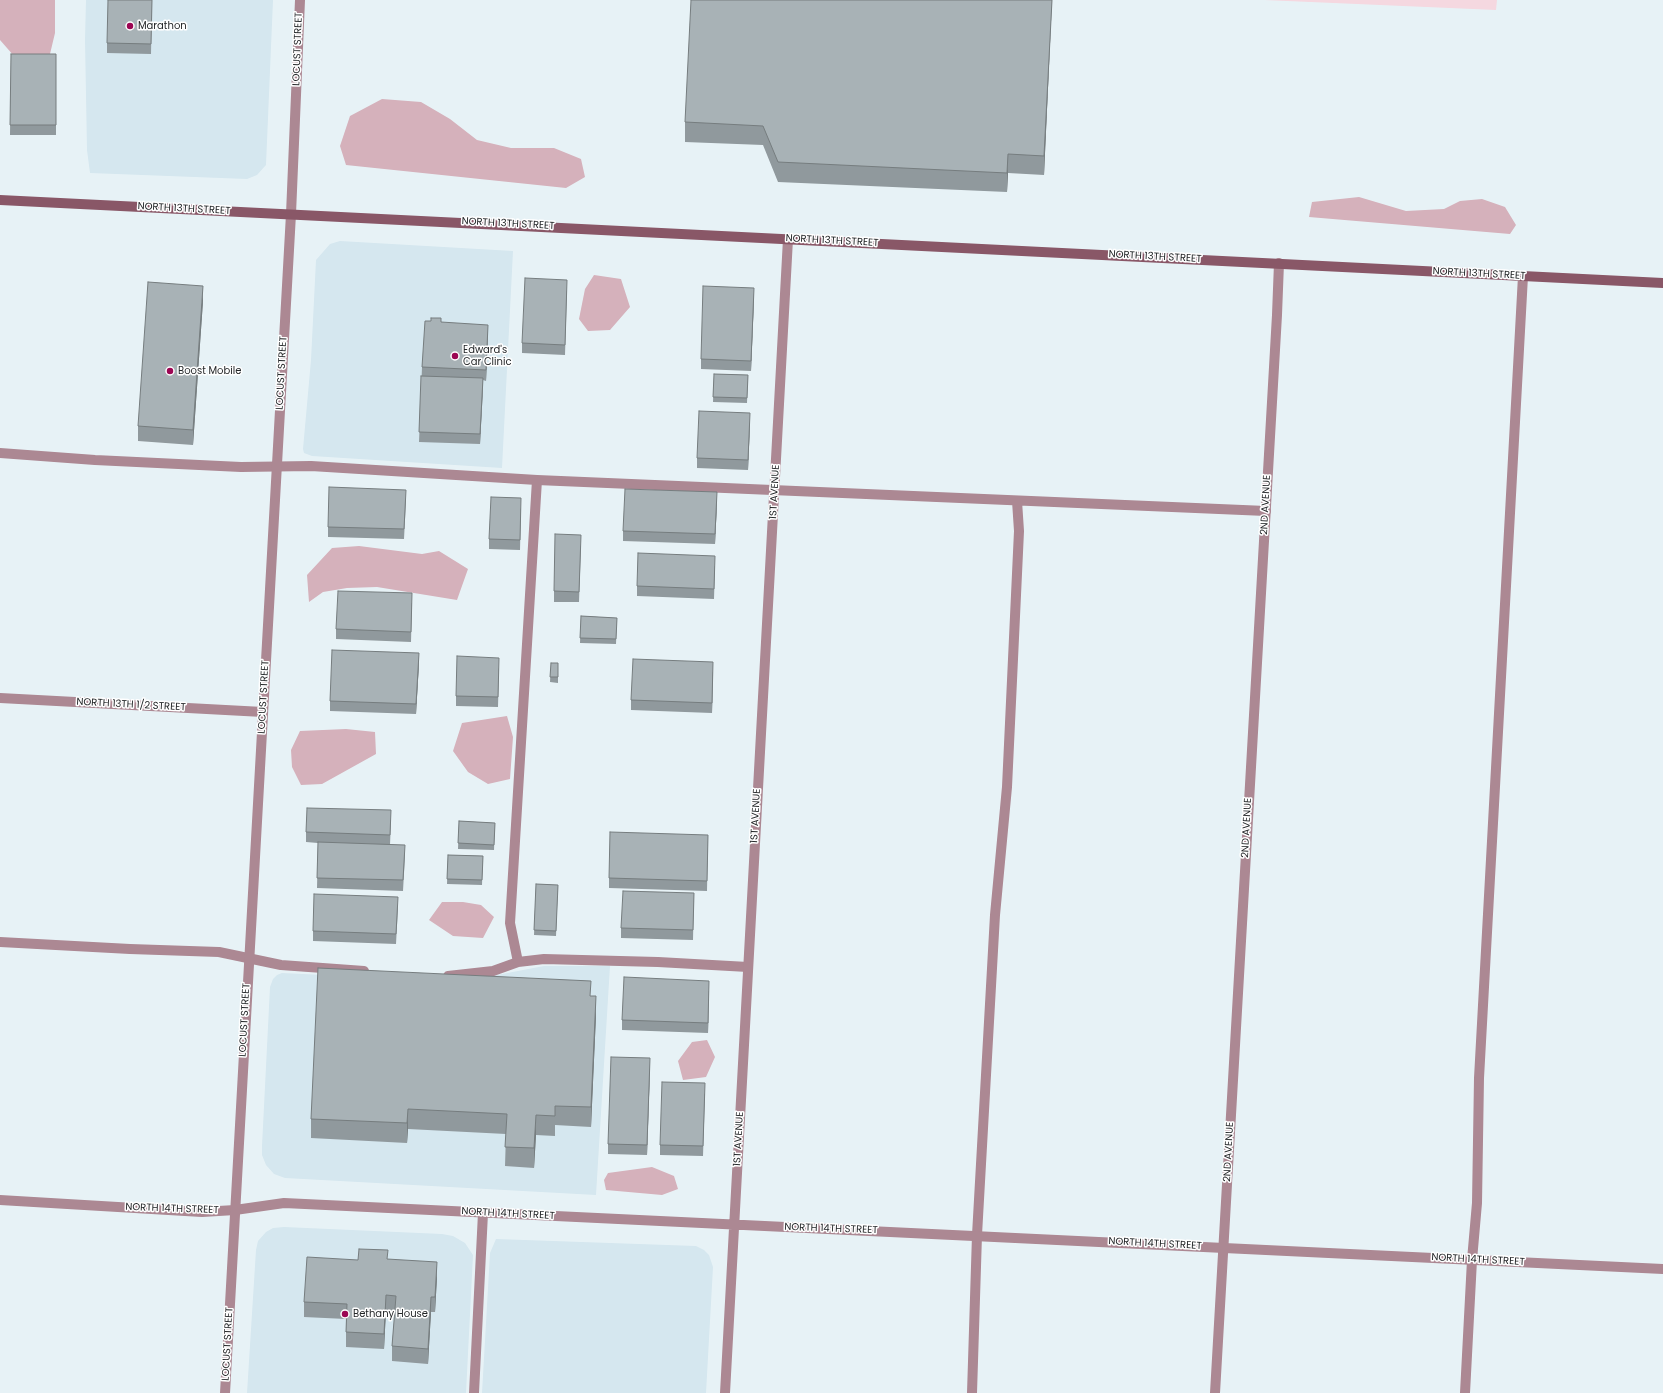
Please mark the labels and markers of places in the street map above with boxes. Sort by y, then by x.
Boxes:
place label: Marathon [138,20,187,32]
marker: Marathon [125,21,135,31]
place label: Edward's Car Clinic [463,344,511,368]
marker: Edward's Car Clinic [450,351,460,361]
place label: Boost Mobile [178,365,241,377]
marker: Boost Mobile [165,366,175,376]
place label: Bethany House [353,1308,428,1320]
marker: Bethany House [340,1309,350,1319]

